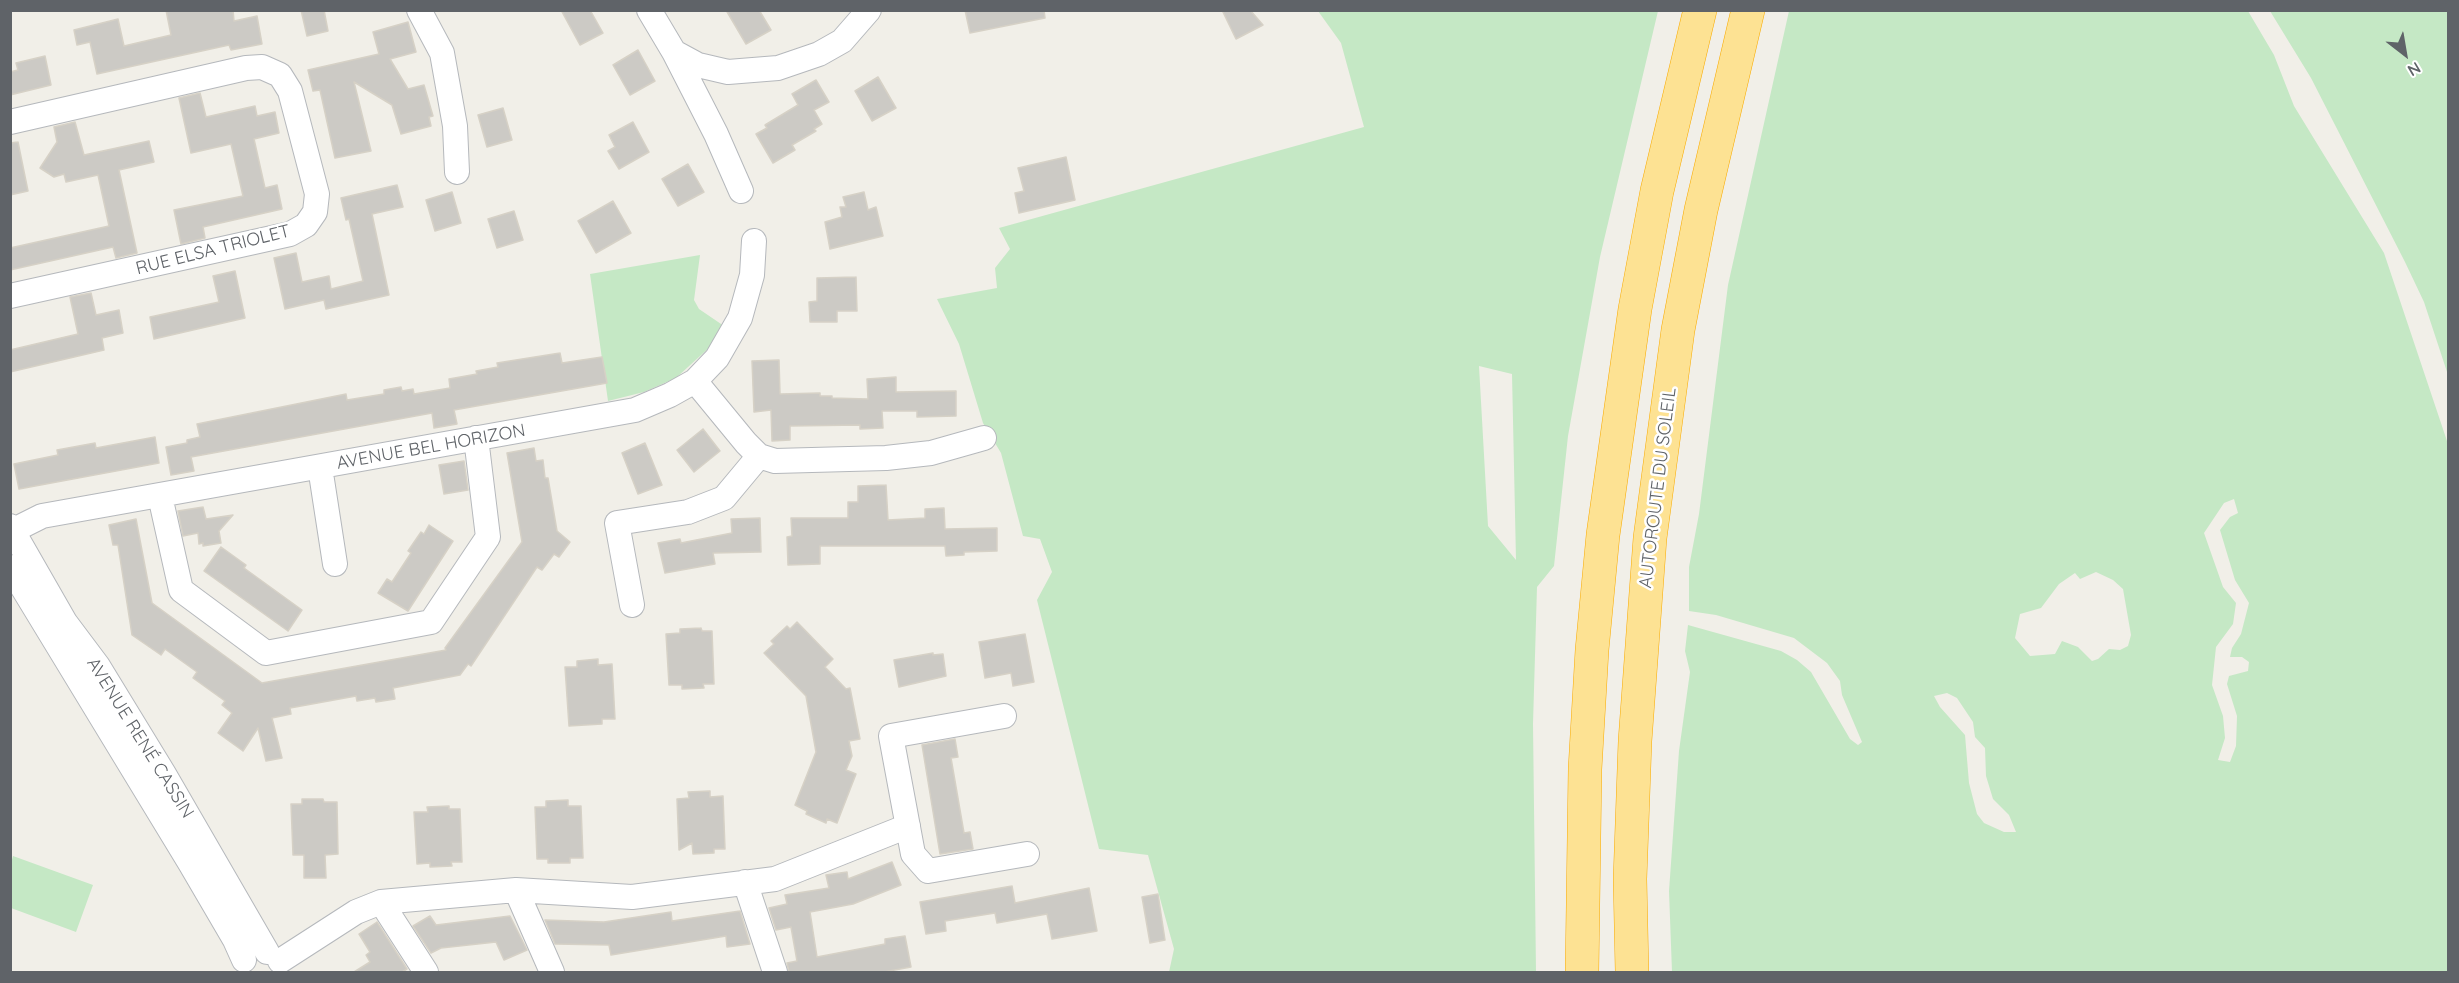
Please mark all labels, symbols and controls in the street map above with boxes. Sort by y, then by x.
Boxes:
north arrow [2375,24,2435,84]
text: N [2404,58,2424,81]
street label: RUE ELSA TRIOLET [134,220,292,280]
street label: AUTOROUTE DU SOLEIL [1635,387,1681,589]
street label: AVENUE BEL HORIZON [335,420,527,474]
street label: AVENUE RENÉ CASSIN [82,654,198,822]

